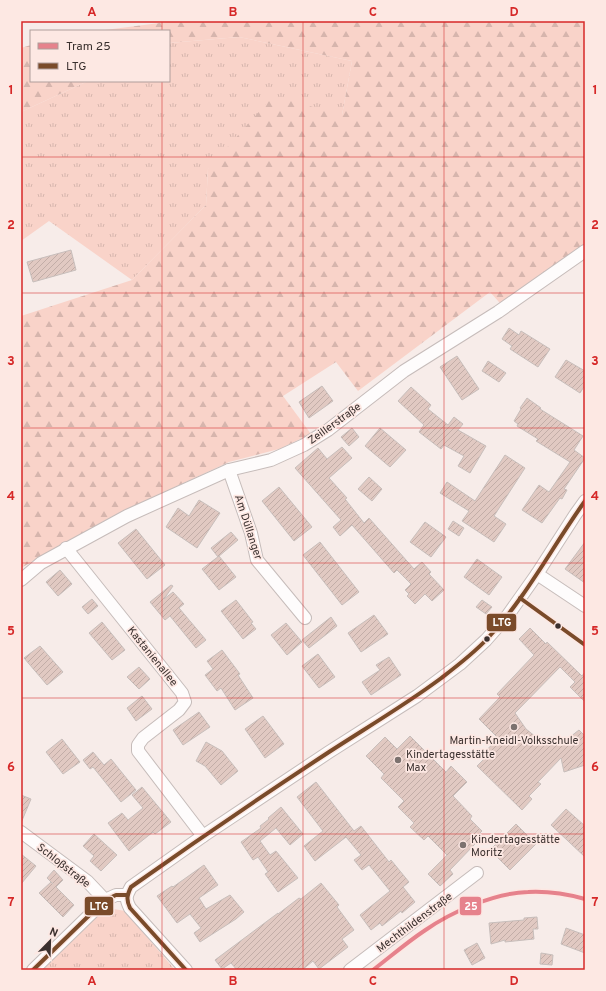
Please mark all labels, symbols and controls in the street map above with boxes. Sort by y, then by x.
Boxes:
text: A [87,5,97,21]
text: B [229,5,238,21]
text: C [369,5,377,21]
text: D [509,5,519,21]
legend [30,30,170,82]
text: Tram 25 [66,39,111,55]
text: LTG [66,59,87,75]
text: 1 [8,83,14,99]
text: 1 [592,83,598,99]
text: 2 [7,218,15,234]
text: 2 [591,218,599,234]
text: 3 [7,354,15,370]
text: 3 [591,354,599,370]
street label: Zeillerstraße [305,400,364,448]
text: 4 [7,489,15,505]
text: 4 [591,489,599,505]
street label: Am Düllanger [231,493,265,562]
line badge: LTG [486,613,517,632]
text: LTG [492,616,512,630]
unlabelled marker [553,621,563,631]
text: 5 [7,624,15,640]
street label: Kastanienallee [124,624,181,689]
text: 5 [591,624,599,640]
unlabelled marker [482,634,492,644]
marker: Martin-Kneidl-Volksschule [509,722,519,732]
place label: Martin-Kneidl-Volksschule [450,734,579,748]
place label: Kindertagesstätte Max [406,748,495,775]
marker: Kindertagesstätte Max [393,755,403,765]
text: 6 [7,760,15,776]
text: 6 [591,760,599,776]
place label: Kindertagesstätte Moritz [471,833,560,860]
marker: Kindertagesstätte Moritz [458,840,468,850]
street label: Schloßstraße [34,841,93,891]
street label: Mechthildenstraße [374,890,455,956]
text: 7 [8,895,15,911]
text: 7 [592,895,599,911]
line badge: LTG [84,896,114,916]
line badge: 25 [459,896,482,916]
text: LTG [89,900,109,914]
text: 25 [464,900,478,914]
north arrow [30,921,70,961]
text: N [47,925,60,941]
text: A [87,974,97,990]
text: B [229,974,238,990]
text: C [369,974,377,990]
text: D [509,974,519,990]

